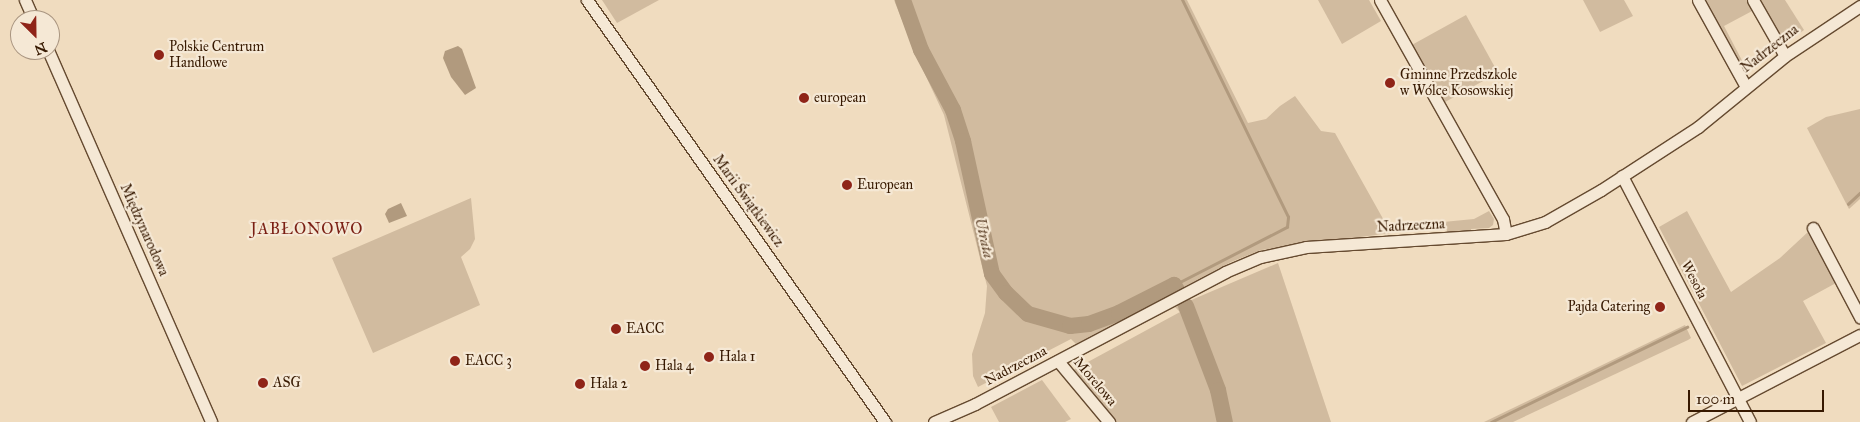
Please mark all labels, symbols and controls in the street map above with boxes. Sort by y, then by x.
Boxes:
north arrow [10,10,60,60]
street label: Nadrzeczna [1738,21,1802,77]
text: N [32,38,49,58]
place label: Polskie Centrum Handlowe [169,39,264,72]
marker: Polskie Centrum Handlowe [153,49,165,61]
place label: Gminne Przedszkole w Wólce Kosowskiej [1400,67,1517,100]
marker: Gminne Przedszkole w Wólce Kosowskiej [1384,77,1396,89]
place label: european [814,90,866,106]
marker: european [798,92,810,104]
street label: Marii Świątkiewicz [709,152,787,250]
place label: European [857,177,913,193]
marker: European [841,179,853,191]
street label: Międzynarodowa [116,181,172,279]
water label: Utrata [971,216,997,260]
street label: Nadrzeczna [1377,216,1445,236]
district label: JABŁONOWO [249,219,365,239]
street label: Wesoła [1677,258,1711,302]
place label: Pajda Catering [1568,299,1650,315]
marker: Pajda Catering [1654,301,1666,313]
place label: EACC [626,321,664,337]
marker: EACC [610,323,622,335]
street label: Nadrzeczna [982,343,1050,389]
place label: Hala 1 [719,349,755,365]
marker: Hala 1 [703,351,715,363]
place label: EACC 3 [465,353,512,369]
street label: Morelowa [1070,354,1120,410]
marker: EACC 3 [449,355,461,367]
place label: Hala 4 [655,358,694,374]
marker: Hala 4 [639,360,651,372]
place label: ASG [273,375,301,391]
place label: Hala 2 [590,376,628,392]
marker: ASG [257,377,269,389]
marker: Hala 2 [574,378,586,390]
scale bar [1690,380,1826,412]
text: 100 m [1696,390,1735,408]

